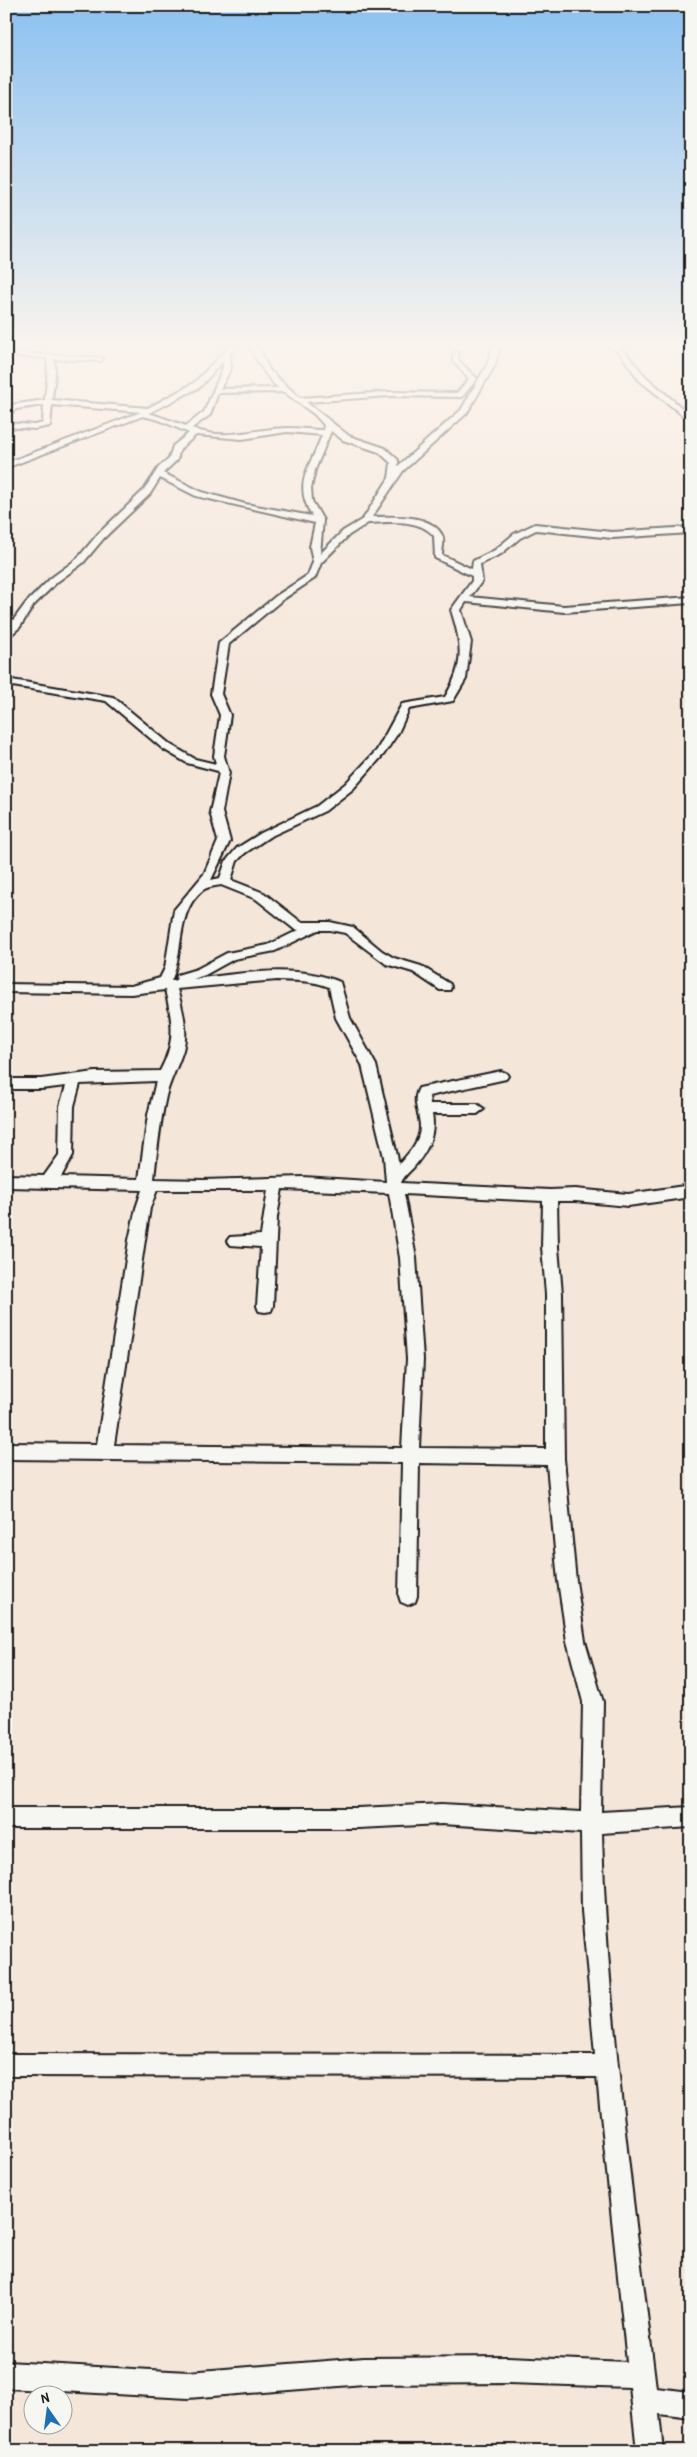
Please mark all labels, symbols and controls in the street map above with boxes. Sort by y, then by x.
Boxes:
north arrow [22,2384,72,2434]
text: N [39,2387,51,2407]

